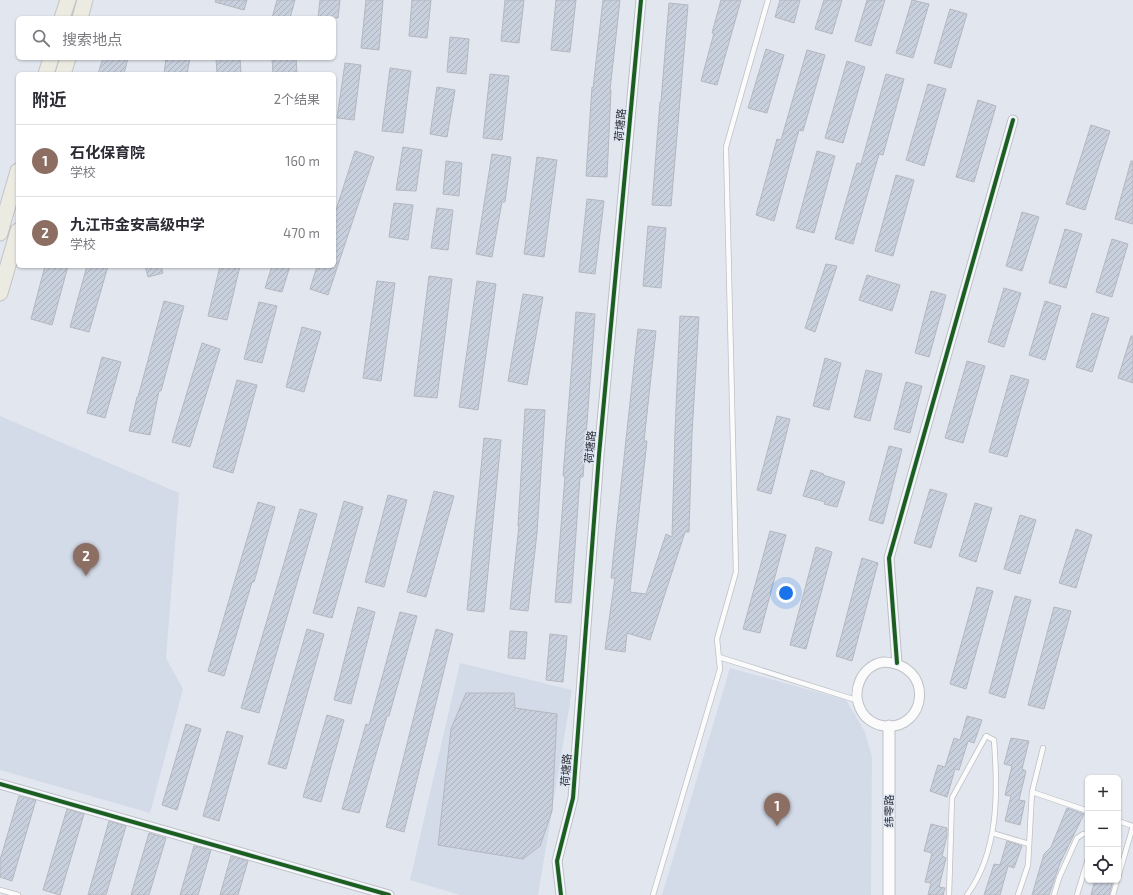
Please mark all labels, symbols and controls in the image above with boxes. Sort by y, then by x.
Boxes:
search box [16,16,336,60]
icon: search [30,27,52,49]
text: 搜索地点 [62,30,122,48]
text: 附近 [32,89,66,109]
text: 2个结果 [274,91,320,107]
street label: 荷塘路 [612,108,627,142]
text: 石化保育院 [70,143,145,161]
text: 1 [42,153,48,169]
text: 160 m [285,153,320,169]
text: 学校 [70,164,96,180]
text: 九江市金安高级中学 [70,215,205,233]
text: 2 [41,225,49,241]
text: 470 m [283,225,320,241]
text: 学校 [70,236,96,252]
street label: 荷塘路 [582,430,597,464]
pin: 2 [73,543,99,576]
your location [776,583,796,603]
street label: 荷塘路 [558,753,573,787]
map controls [1085,775,1121,883]
button: + [1085,775,1121,811]
pin: 1 [764,793,790,826]
street label: 纬零路 [882,795,895,828]
button: − [1085,811,1121,847]
button: locate [1085,847,1121,883]

